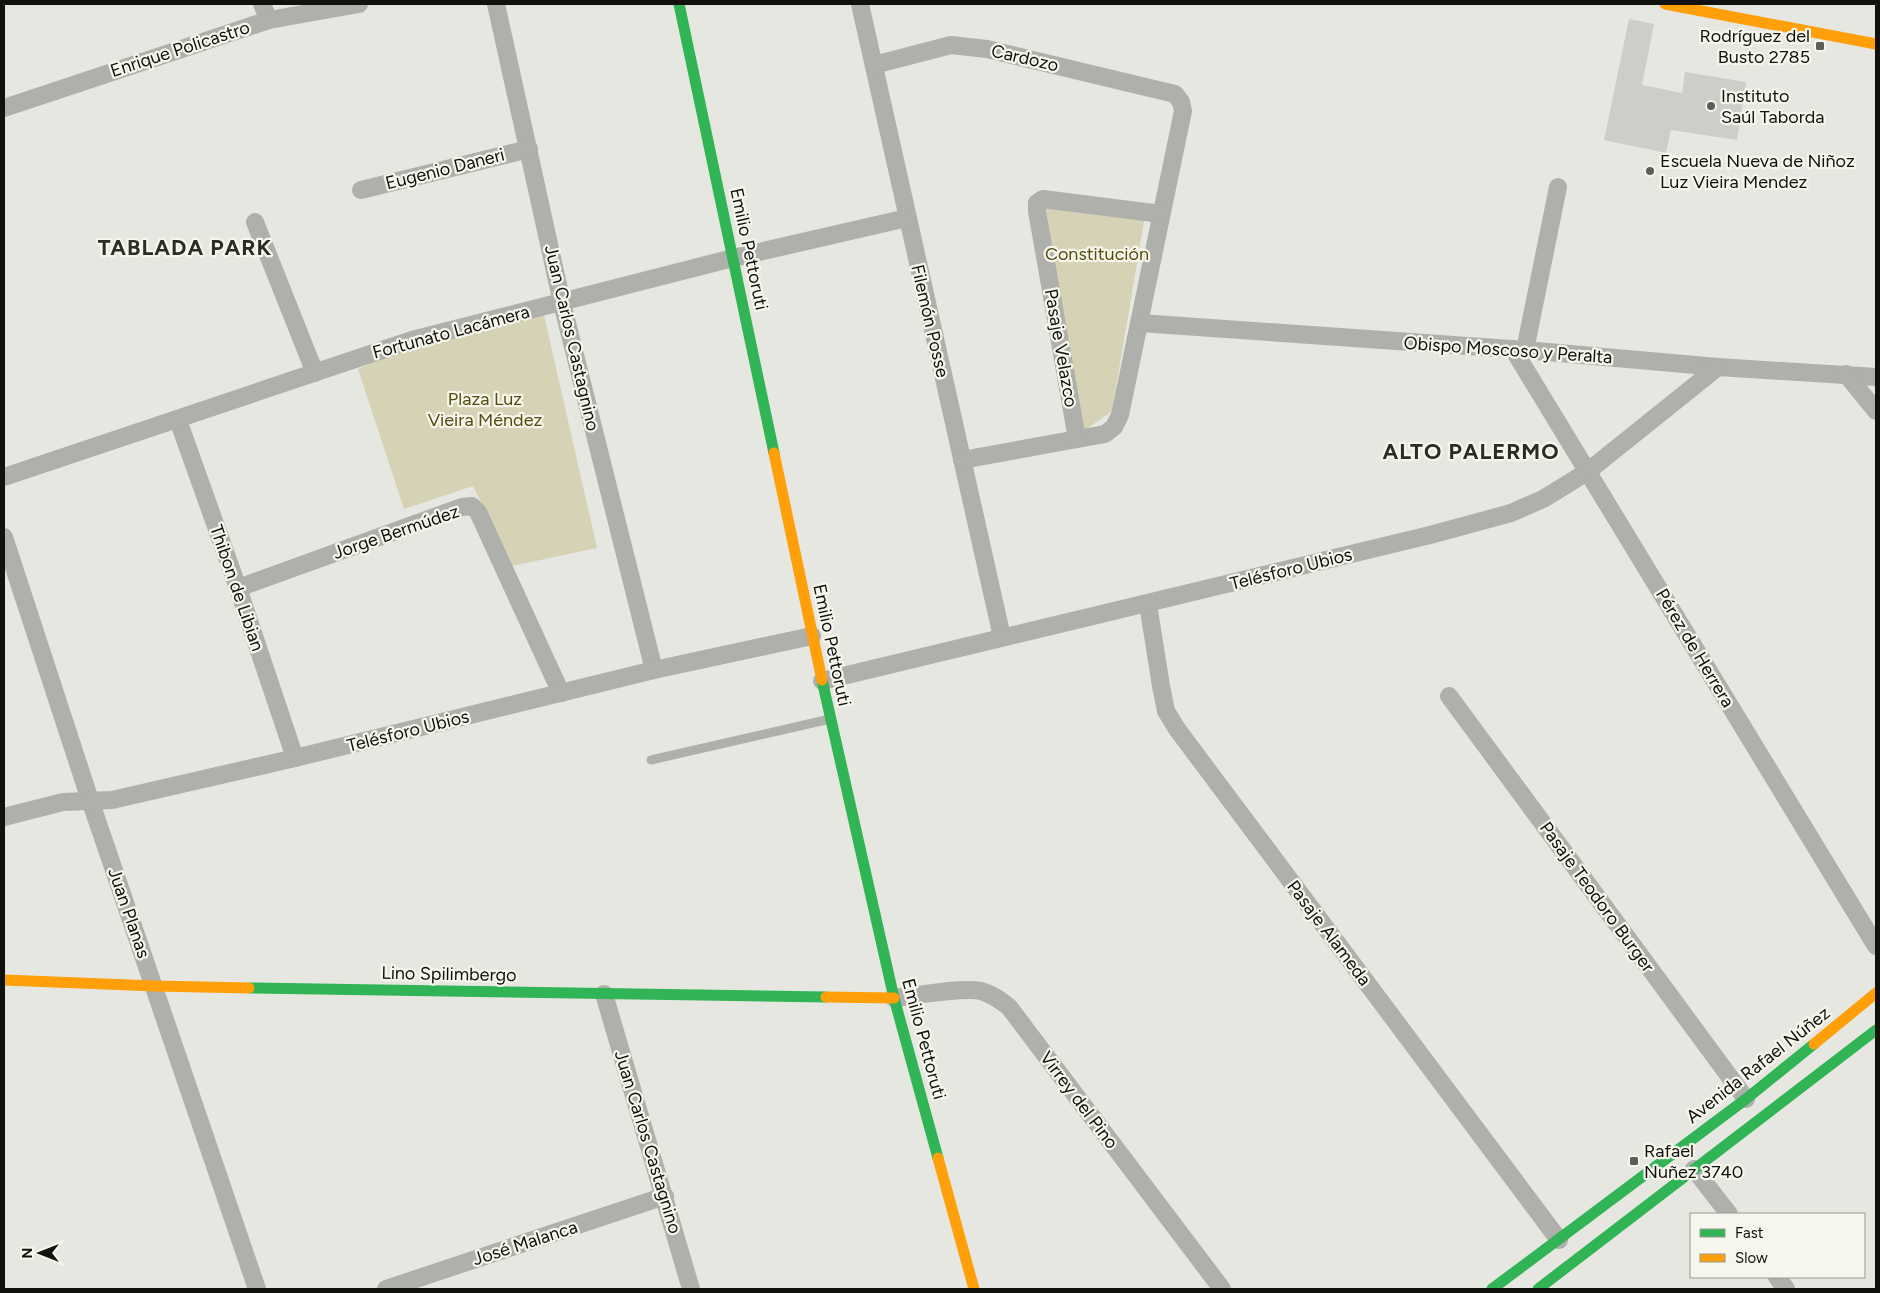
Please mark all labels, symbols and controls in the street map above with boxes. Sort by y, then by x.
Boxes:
street label: Enrique Policastro [108,16,252,82]
place label: Rodríguez del Busto 2785 [1699,25,1810,68]
street label: Cardozo [989,40,1061,76]
marker: Rodríguez del Busto 2785 [1814,40,1826,52]
place label: Instituto Saúl Taborda [1721,85,1825,128]
marker: Instituto Saúl Taborda [1705,100,1717,112]
street label: Eugenio Daneri [383,144,507,194]
place label: Escuela Nueva de Niñoz Luz Vieira Mendez [1660,150,1855,193]
marker: Escuela Nueva de Niñoz Luz Vieira Mendez [1644,165,1656,177]
street label: Emilio Pettoruti [725,186,773,312]
district label: TABLADA PARK [98,234,272,261]
street label: Juan Carlos Castagnino [540,243,604,433]
park label: Constitución [1045,243,1149,265]
street label: Filemón Posse [906,262,954,380]
street label: Pasaje Velazco [1040,287,1082,409]
street label: Fortunato Lacámera [370,300,532,364]
street label: Obispo Moscoso y Peralta [1403,332,1613,368]
park label: Plaza Luz Vieira Méndez [428,388,543,431]
district label: ALTO PALERMO [1382,438,1560,465]
street label: Jorge Bermúdez [330,500,462,564]
street label: Thibon de Libian [205,522,269,654]
street label: Telésforo Ubios [1228,543,1354,595]
street label: Emilio Pettoruti [808,582,856,708]
street label: Pérez de Herrera [1651,585,1739,711]
street label: Telésforo Ubios [345,705,471,757]
street label: Pasaje Teodoro Burger [1535,817,1659,977]
street label: Juan Planas [103,865,155,961]
street label: Pasaje Alameda [1282,876,1376,990]
street label: Lino Spilimbergo [381,962,517,986]
street label: Emilio Pettoruti [897,976,951,1102]
street label: Avenida Rafael Núñez [1682,1002,1834,1128]
street label: Virrey del Pino [1035,1047,1123,1153]
street label: Juan Carlos Castagnino [610,1048,686,1236]
place label: Rafael Nuñez 3740 [1644,1140,1743,1183]
marker: Rafael Nuñez 3740 [1628,1155,1640,1167]
legend [1690,1213,1865,1278]
street label: José Malanca [470,1216,580,1270]
text: Fast [1735,1224,1764,1242]
north arrow [15,1228,65,1278]
text: N [19,1248,36,1258]
text: Slow [1735,1249,1768,1267]

